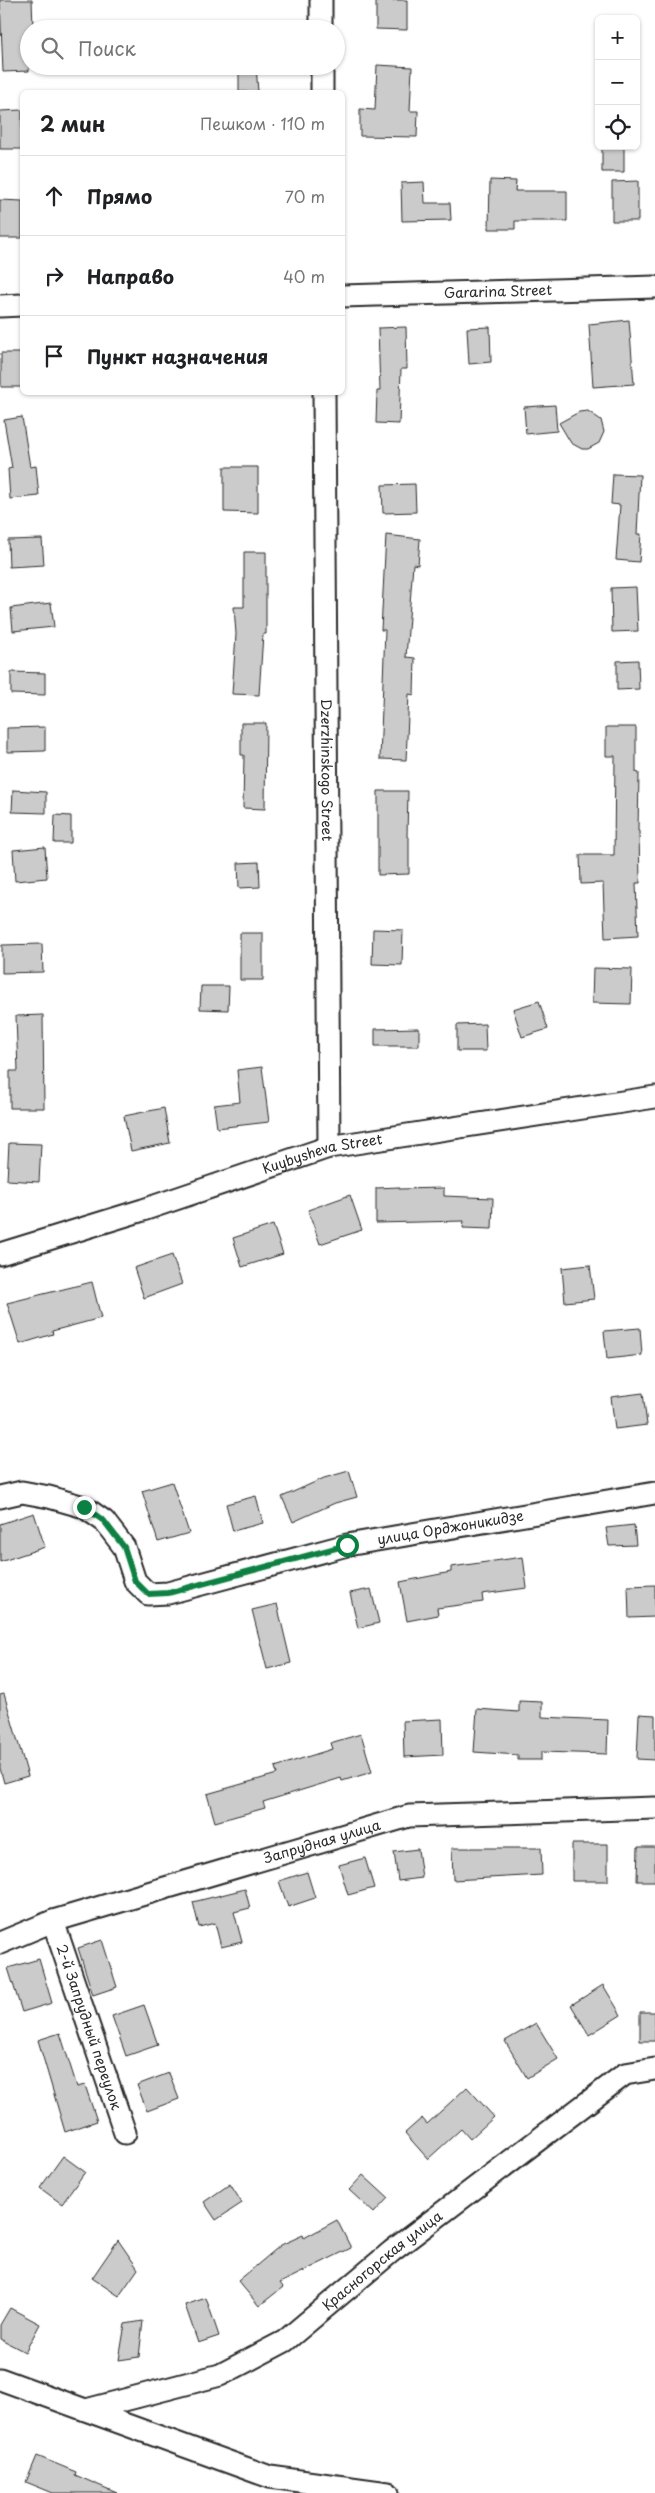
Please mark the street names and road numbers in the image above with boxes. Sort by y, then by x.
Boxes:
street label: Gararina Street [444,279,553,303]
street label: Dzerzhinskogo Street [316,699,338,841]
street label: Kuybysheva Street [259,1128,384,1179]
street label: улица Орджоникидзе [376,1504,525,1550]
street label: Запрудная улица [261,1814,383,1868]
street label: 2-й Запрудный переулок [52,1941,128,2113]
street label: Красногорская улица [317,2205,447,2315]

